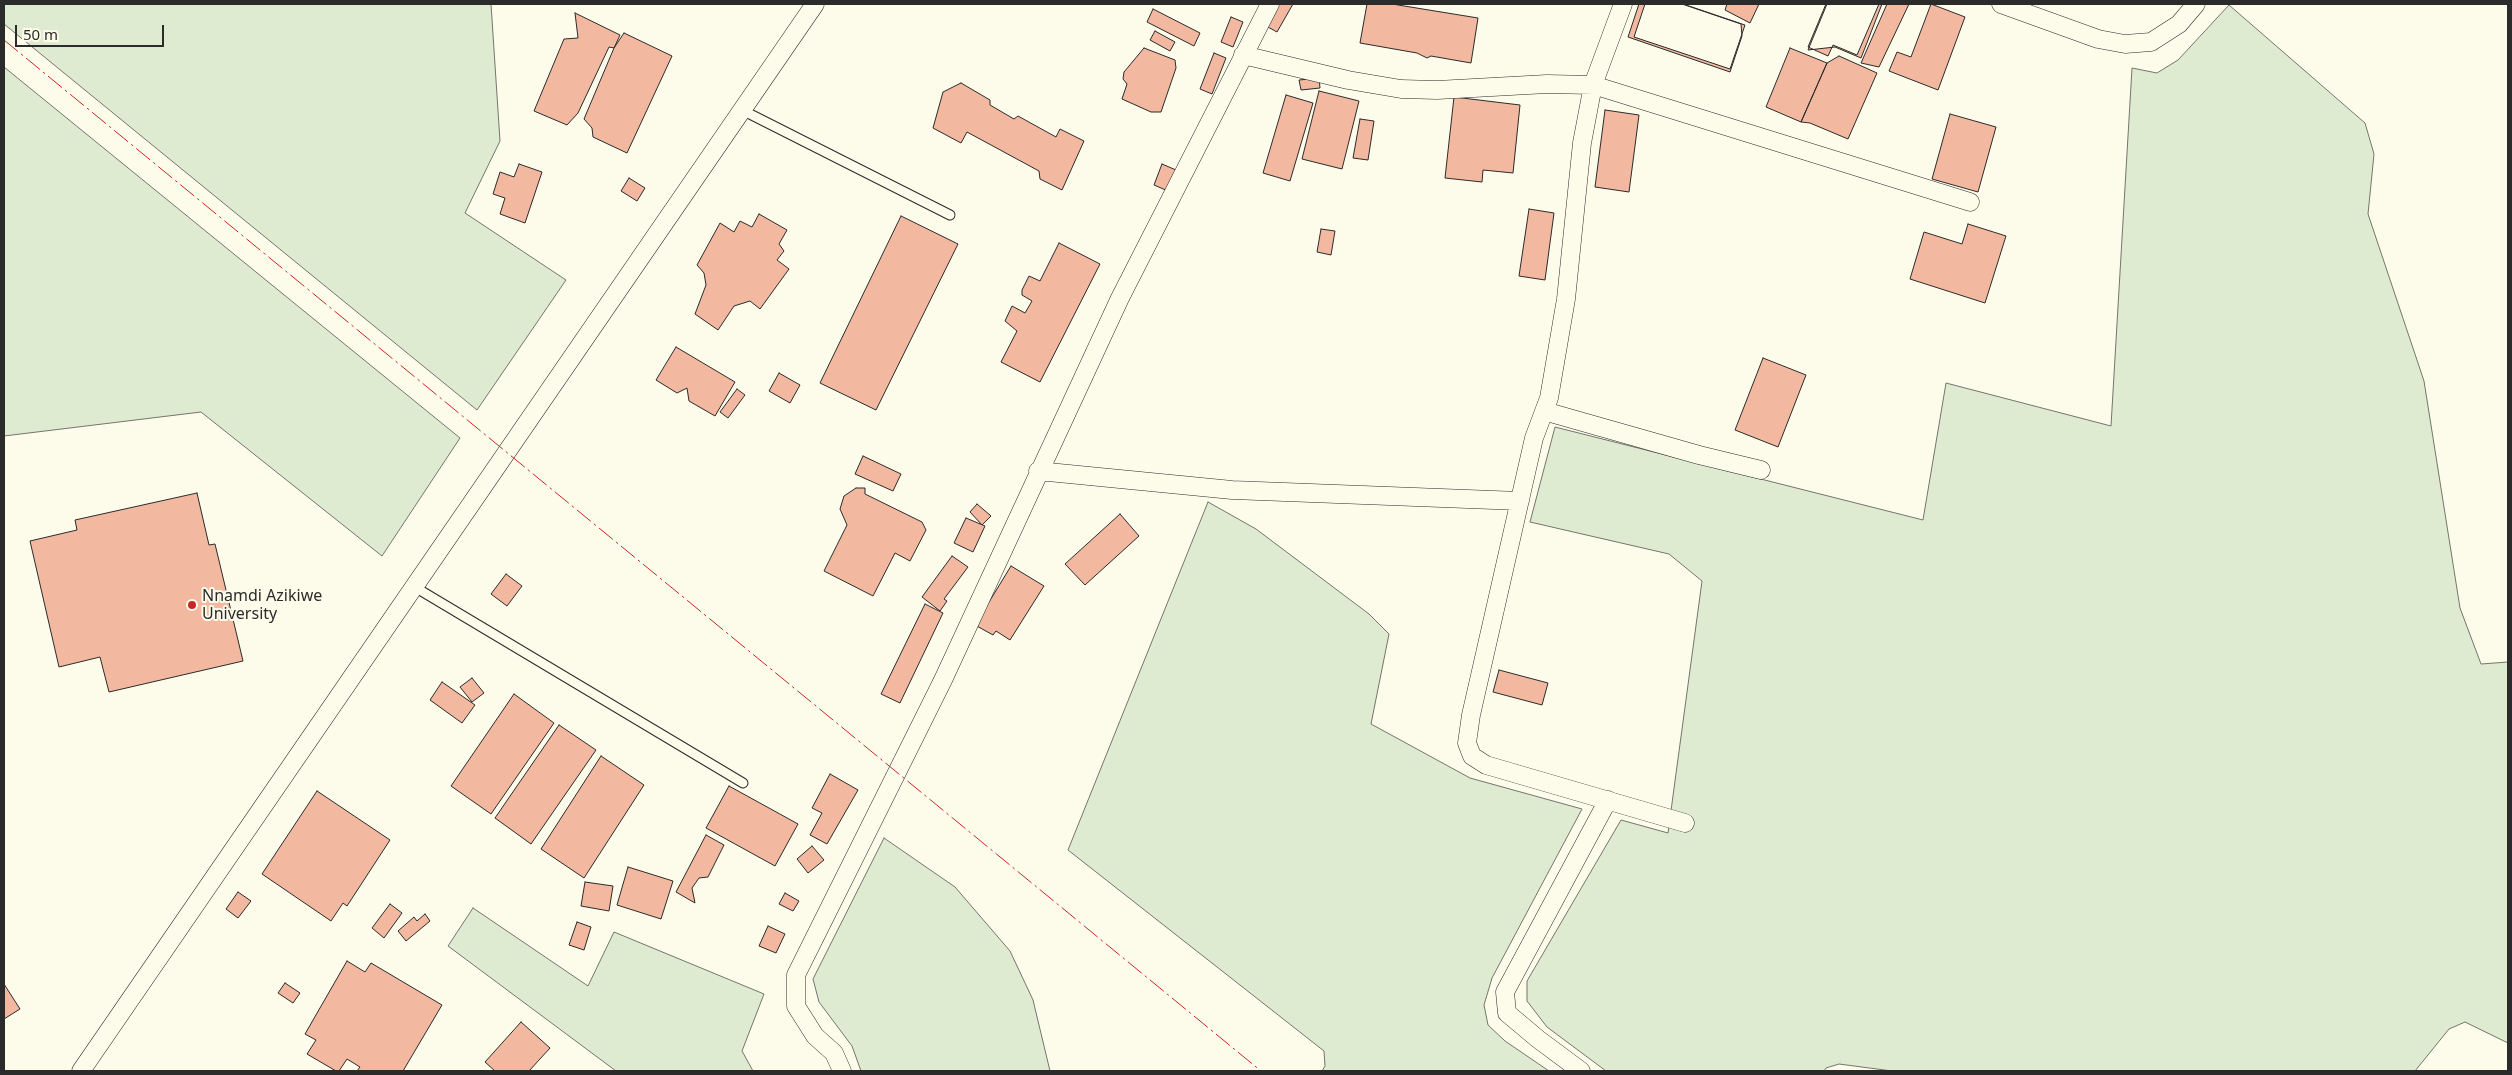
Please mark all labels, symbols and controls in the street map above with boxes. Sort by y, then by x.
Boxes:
scale bar [18,15,166,47]
text: 50 m [23,24,58,44]
place label: Nnamdi Azikiwe University [202,586,322,624]
marker: Nnamdi Azikiwe University [186,599,198,611]

